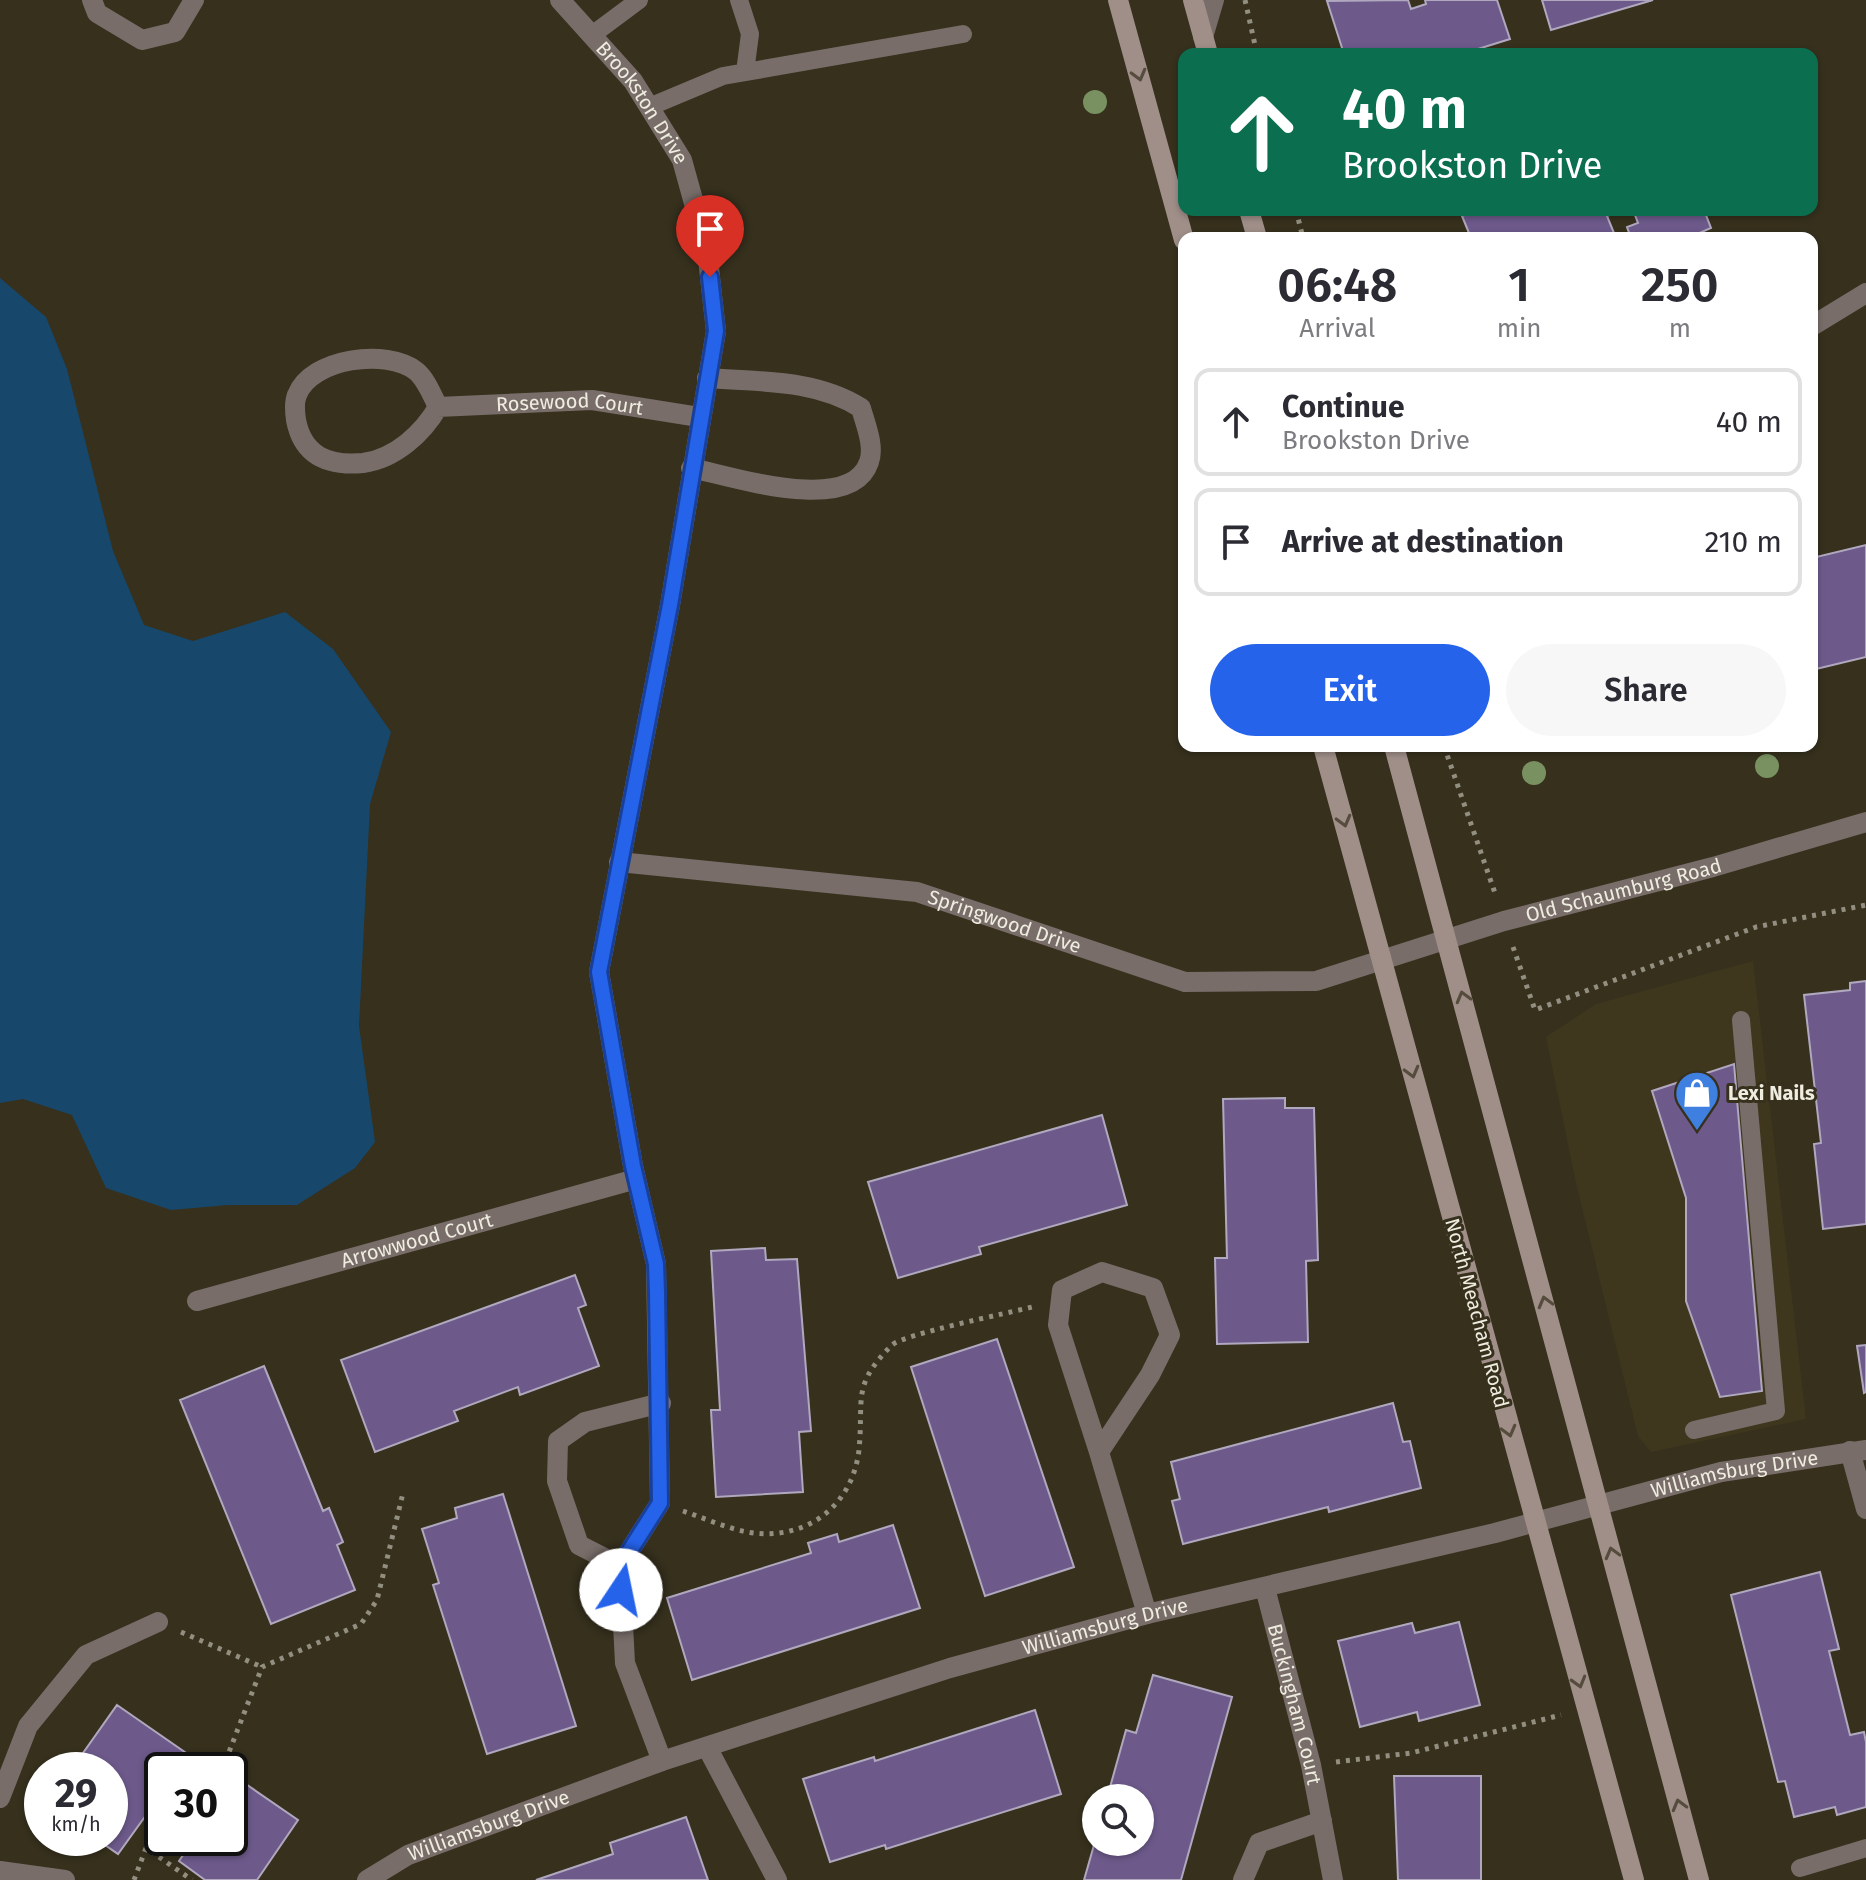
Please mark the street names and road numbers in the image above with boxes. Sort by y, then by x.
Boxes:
street label: Brookston Drive [591,36,693,168]
street label: Rosewood Court [495,388,646,420]
street label: Old Schaumburg Road [1523,853,1724,927]
street label: Springwood Drive [925,885,1084,958]
street label: Arrowwood Court [338,1207,496,1272]
street label: North Meacham Road [1440,1216,1514,1410]
street label: Williamsburg Drive [1648,1445,1820,1502]
street label: Williamsburg Drive [1019,1593,1190,1660]
street label: Buckingham Court [1263,1621,1327,1788]
street label: Williamsburg Drive [404,1784,573,1866]

